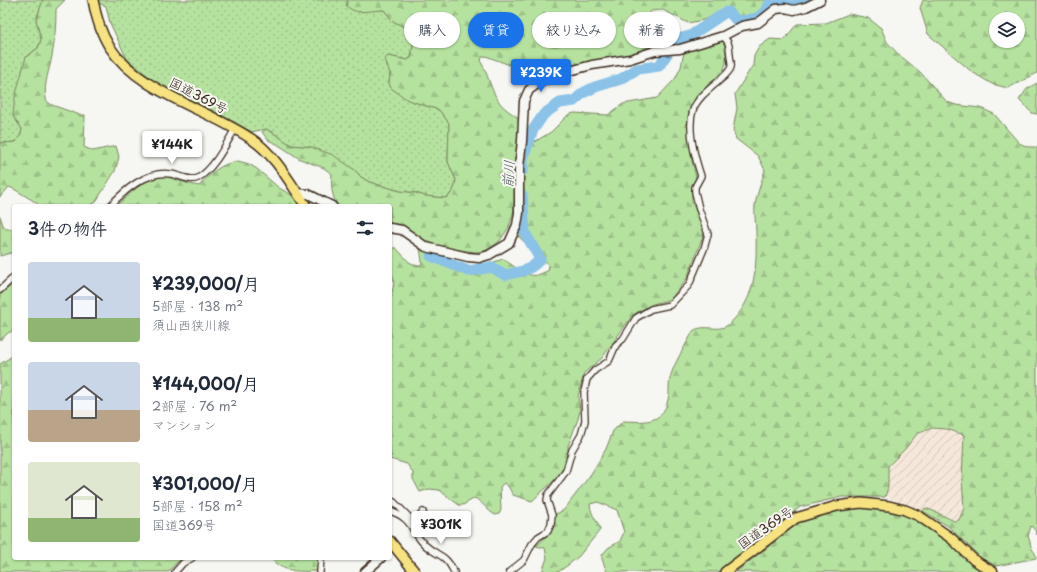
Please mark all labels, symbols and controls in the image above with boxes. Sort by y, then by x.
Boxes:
chip: 購入 [404,12,460,48]
chip: 賃貸 [468,12,524,48]
chip: 絞り込み [532,12,616,48]
chip: 新着 [624,12,680,48]
map controls [989,12,1025,48]
button: layers [989,12,1025,48]
pin: ¥239K [513,59,569,93]
text: ¥239K [520,62,562,81]
street label: 国道369号 [166,72,232,118]
pin: ¥144K [144,131,200,165]
text: ¥144K [151,134,193,153]
water label: 前川 [497,159,519,189]
text: 3件の物件 [28,215,107,241]
icon: filters [354,217,376,239]
text: ¥239,000/月 [152,270,260,296]
icon: home [60,278,108,326]
text: 5部屋 · 138 m² [152,296,243,315]
text: 須山西狭川線 [152,315,230,334]
text: ¥144,000/月 [152,370,259,396]
icon: home [60,378,108,426]
text: 2部屋 · 76 m² [152,396,237,415]
text: マンション [152,415,216,434]
text: ¥301,000/月 [152,470,258,496]
icon: home [60,478,108,526]
text: 5部屋 · 158 m² [152,496,243,515]
street label: 国道369号 [733,501,797,553]
pin: ¥301K [413,511,469,545]
text: ¥301K [420,514,462,533]
text: 国道369号 [152,515,216,534]

